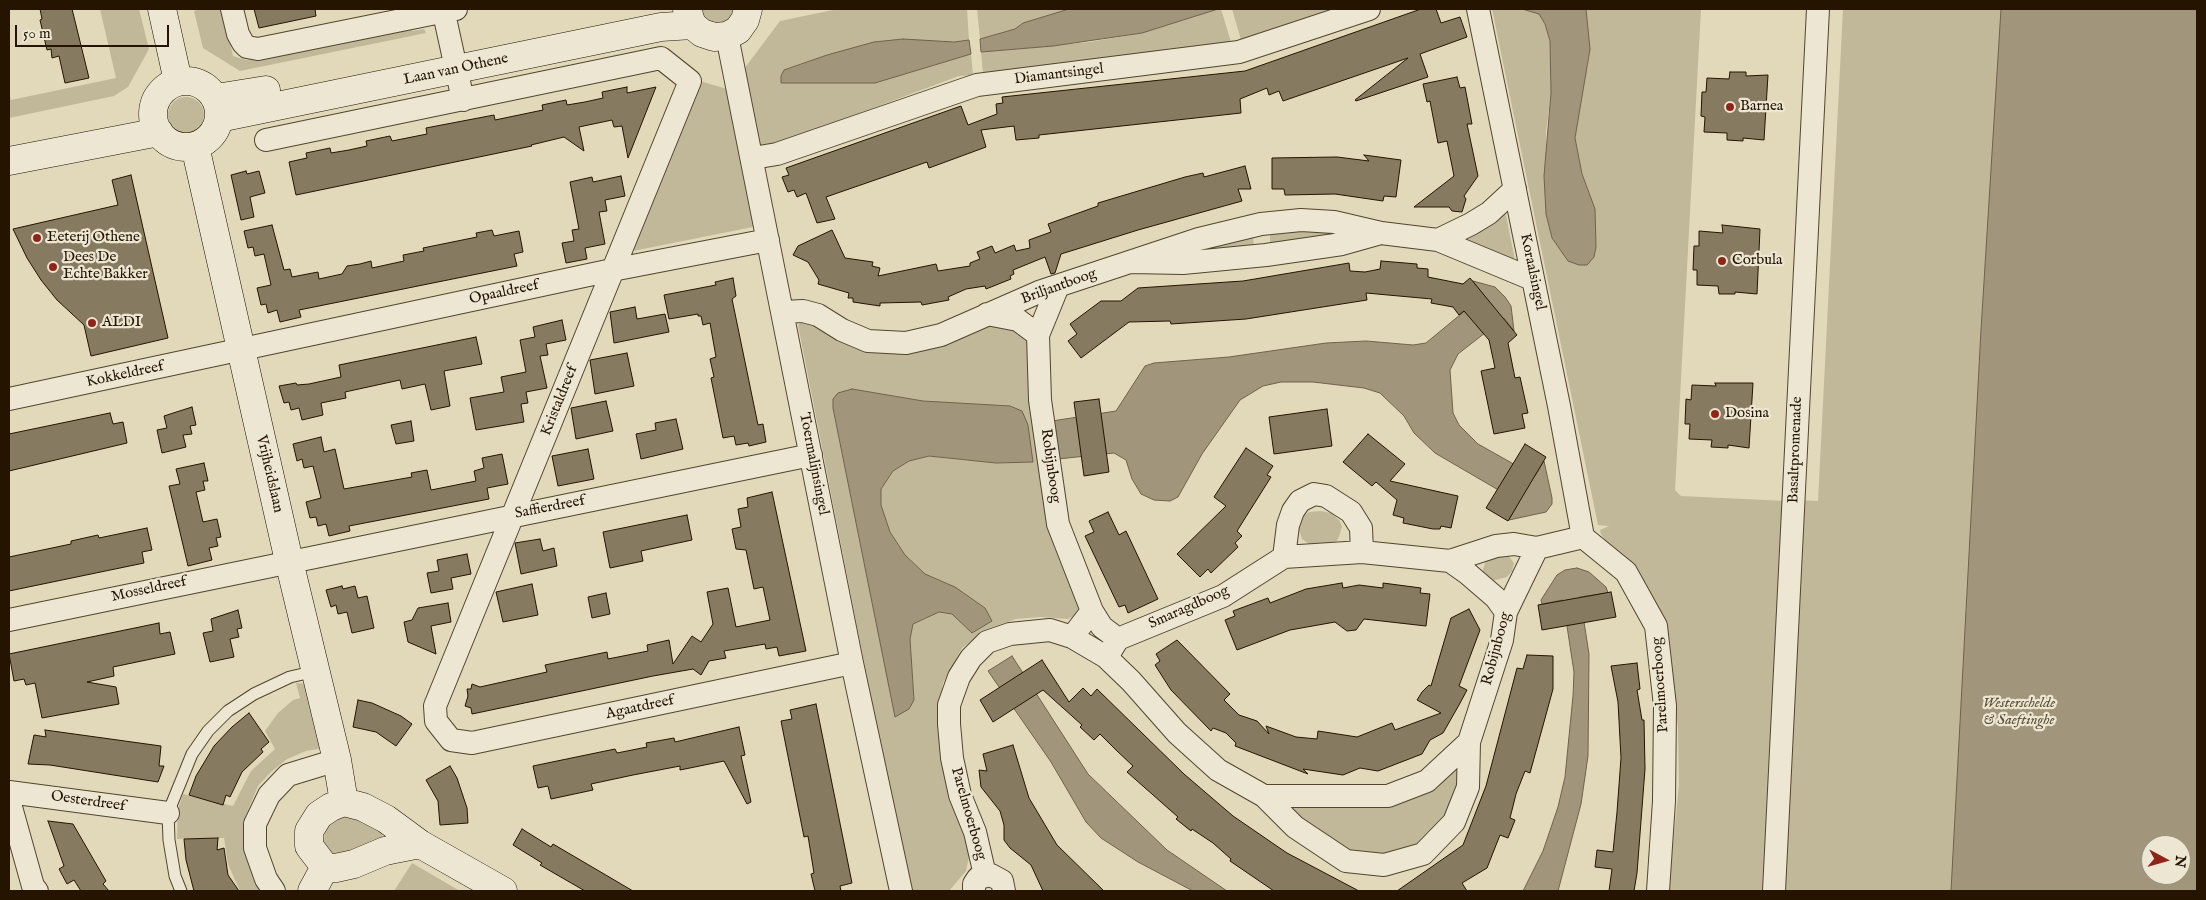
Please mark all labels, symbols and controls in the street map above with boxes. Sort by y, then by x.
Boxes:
scale bar [18,15,171,47]
text: 50 m [23,24,51,43]
street label: Laan van Othene [402,50,510,90]
street label: Diamantsingel [1013,61,1105,89]
place label: Barnea [1740,98,1783,116]
marker: Barnea [1724,101,1736,113]
place label: Eeterij Othene [47,229,140,247]
marker: Eeterij Othene [31,232,43,244]
street label: Koraalsingel [1515,232,1549,312]
place label: Dees De Echte Bakker [63,249,148,284]
place label: Corbula [1732,252,1783,270]
marker: Corbula [1716,255,1728,267]
marker: Dees De Echte Bakker [47,261,59,273]
street label: Briljantboog [1019,265,1099,309]
street label: Opaaldreef [468,277,540,309]
place label: ALDI [102,314,141,332]
marker: ALDI [86,317,98,329]
street label: Kokkeldreef [85,358,165,392]
street label: Kristaldreef [538,363,582,439]
street label: Basaltpromenade [1785,396,1807,504]
place label: Dosina [1725,405,1769,423]
marker: Dosina [1709,408,1721,420]
street label: Toermalijnsingel [794,411,832,517]
street label: Robijnboog [1036,428,1064,504]
street label: Vrijheidslaan [251,433,287,515]
street label: Saffierdreef [513,492,587,524]
street label: Mosseldreef [110,573,188,607]
street label: Smaragdboog [1146,582,1232,634]
street label: Robijnboog [1479,610,1515,688]
street label: Parelmoerboog [1649,637,1673,733]
street label: Agaatdreef [604,692,676,724]
park label: Westerschelde & Saeftinghe [1983,695,2055,730]
street label: Parelmoerboog [946,765,990,863]
street label: Oesterdreef [50,788,126,816]
north arrow [2141,835,2191,885]
text: N [2170,854,2190,868]

